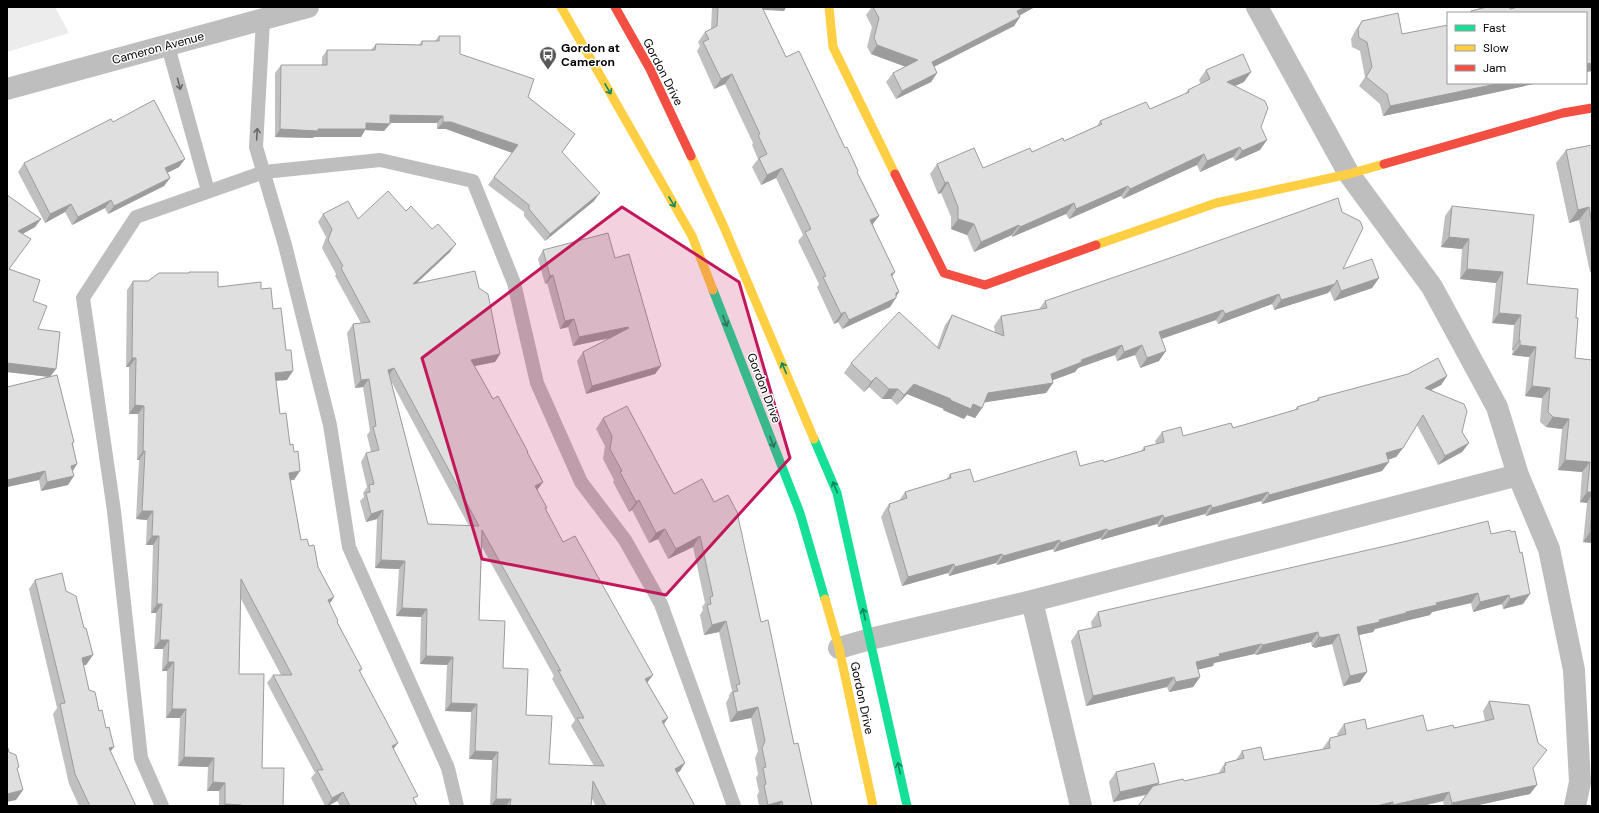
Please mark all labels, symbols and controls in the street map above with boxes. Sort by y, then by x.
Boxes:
legend [1447,12,1587,84]
text: Fast [1483,20,1506,36]
street label: Cameron Avenue [110,28,206,68]
street label: Gordon Drive [639,36,687,109]
place label: Gordon at Cameron [561,40,620,70]
text: Slow [1483,40,1509,56]
bus stop icon: Gordon at Cameron [538,45,558,70]
text: Jam [1483,60,1506,76]
one-way arrow [175,77,183,90]
one-way arrow [604,83,612,95]
one-way arrow [253,128,261,141]
one-way arrow [669,196,677,208]
one-way arrow [721,314,729,326]
street label: Gordon Drive [743,351,785,425]
one-way arrow [780,362,787,374]
one-way arrow [768,436,776,448]
one-way arrow [830,482,838,494]
one-way arrow [860,608,868,621]
street label: Gordon Drive [847,660,878,736]
one-way arrow [894,762,902,775]

